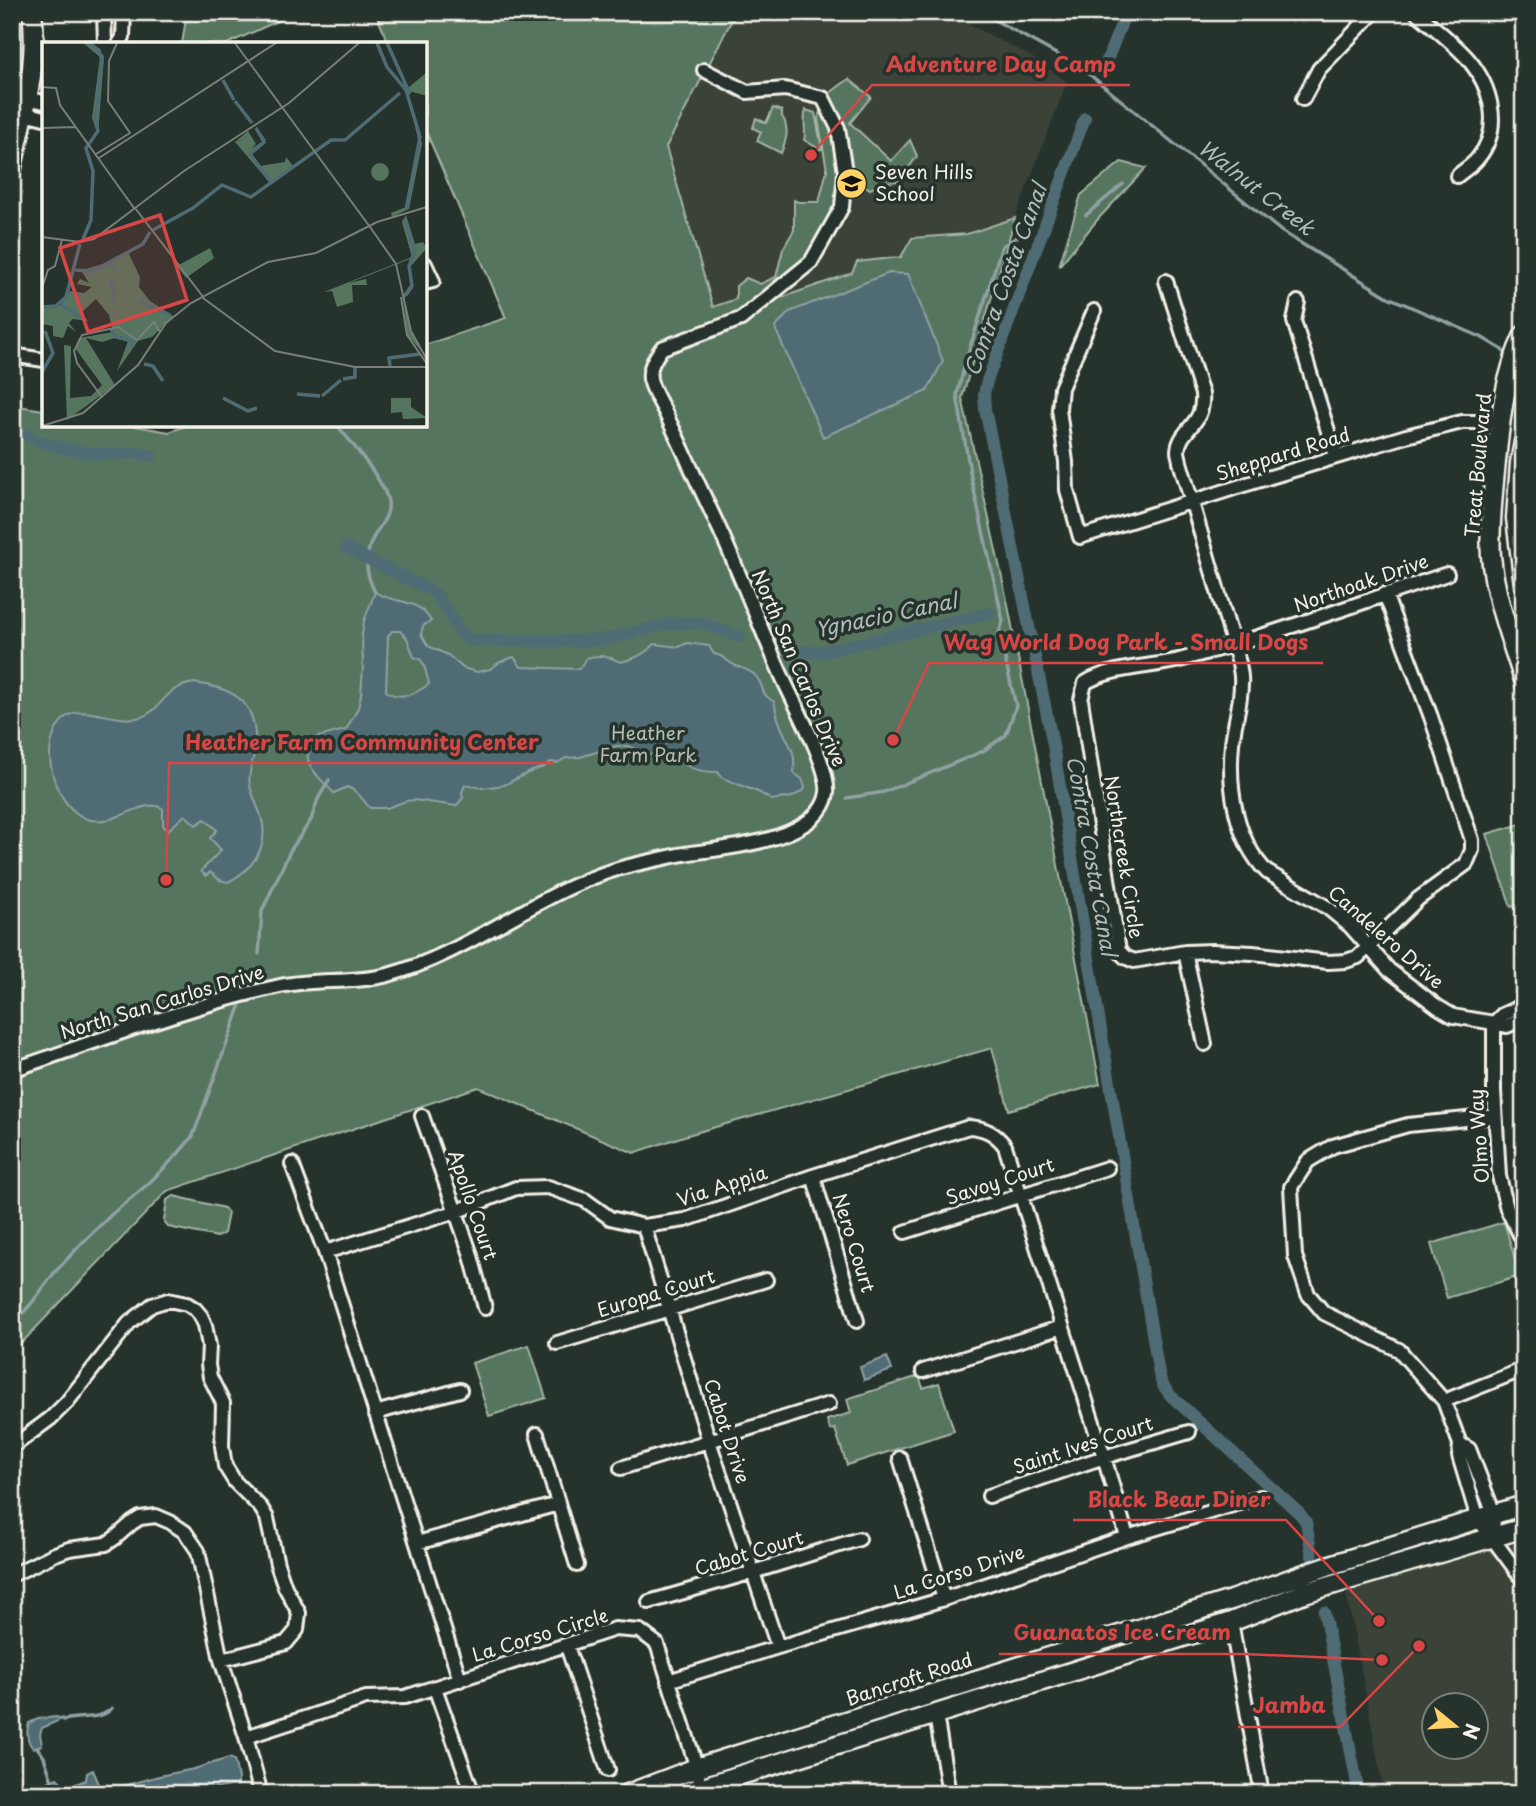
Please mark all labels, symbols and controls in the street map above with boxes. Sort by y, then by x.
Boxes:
inset map [42,42,427,427]
callout: Adventure Day Camp [872,43,1130,85]
text: Adventure Day Camp [886,47,1116,79]
water label: Walnut Creek [1192,131,1323,243]
place label: Seven Hills School [875,157,973,207]
school or university icon: Seven Hills School [835,166,869,200]
water label: Contra Costa Canal [954,176,1055,380]
street label: Treat Boulevard [1457,391,1497,538]
street label: Sheppard Road [1213,419,1353,487]
street label: Northoak Drive [1290,546,1432,618]
street label: North San Carlos Drive [746,565,854,770]
water label: Ygnacio Canal [812,583,963,645]
callout: Wag World Dog Park - Small Dogs [929,621,1323,663]
text: Wag World Dog Park - Small Dogs [944,625,1308,657]
park label: Heather Farm Park [599,718,697,768]
callout: Heather Farm Community Center [169,721,554,763]
text: Heather Farm Community Center [185,725,539,757]
water label: Contra Costa Canal [1060,753,1127,961]
street label: Northcreek Circle [1098,773,1152,940]
street label: Candelero Drive [1322,878,1451,995]
street label: North San Carlos Drive [57,957,267,1045]
street label: Olmo Way [1461,1088,1495,1184]
street label: Apollo Court [442,1146,506,1264]
street label: Savoy Court [942,1149,1058,1211]
street label: Via Appia [673,1157,770,1213]
street label: Nero Court [827,1190,883,1296]
street label: Europa Court [593,1261,718,1323]
street label: Cabot Drive [698,1375,758,1487]
street label: Saint Ives Court [1009,1408,1156,1480]
callout: Black Bear Diner [1073,1478,1286,1520]
text: Black Bear Diner [1087,1482,1271,1514]
street label: Cabot Court [691,1522,807,1582]
street label: La Corso Drive [890,1537,1028,1605]
street label: La Corso Circle [468,1600,611,1668]
callout: Guanatos Ice Cream [999,1612,1245,1654]
text: Guanatos Ice Cream [1013,1615,1231,1647]
street label: Bancroft Road [842,1644,976,1712]
callout: Jamba [1238,1685,1340,1727]
text: Jamba [1252,1688,1326,1720]
north arrow [1420,1690,1490,1760]
text: N [1456,1720,1488,1743]

